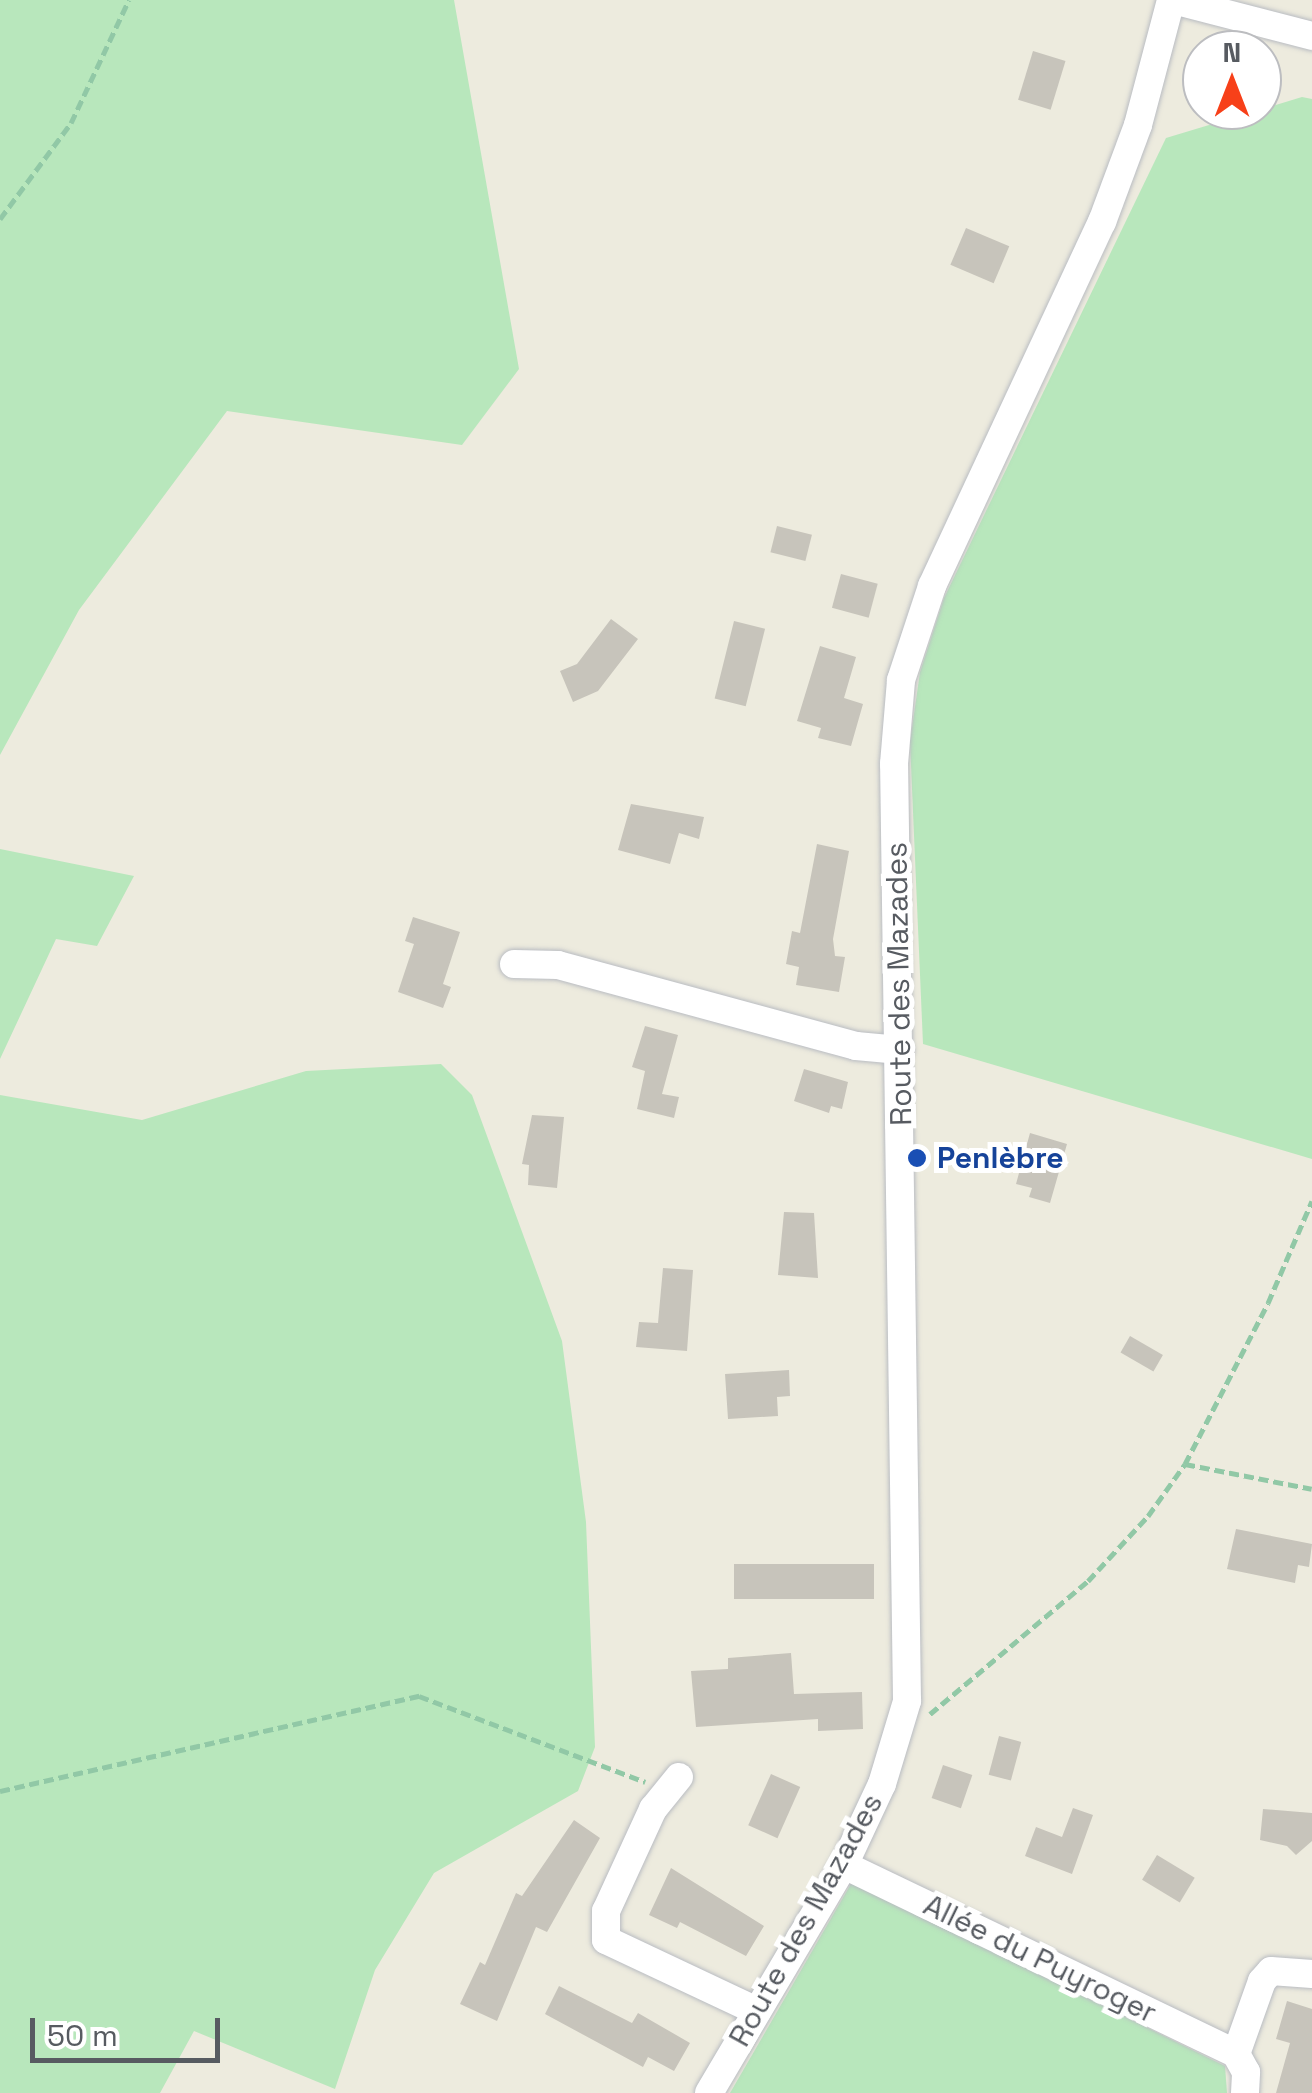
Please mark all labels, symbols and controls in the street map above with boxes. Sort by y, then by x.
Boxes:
north arrow [1182,30,1282,130]
text: N [1223,34,1241,70]
street label: Route des Mazades [879,842,919,1126]
place label: Penlèbre [937,1140,1064,1176]
marker: Penlèbre [906,1147,928,1169]
street label: Route des Mazades [722,1787,890,2053]
street label: Allée du Puyroger [918,1887,1162,2031]
scale bar [35,1998,225,2060]
text: 50 m [47,2016,118,2055]

